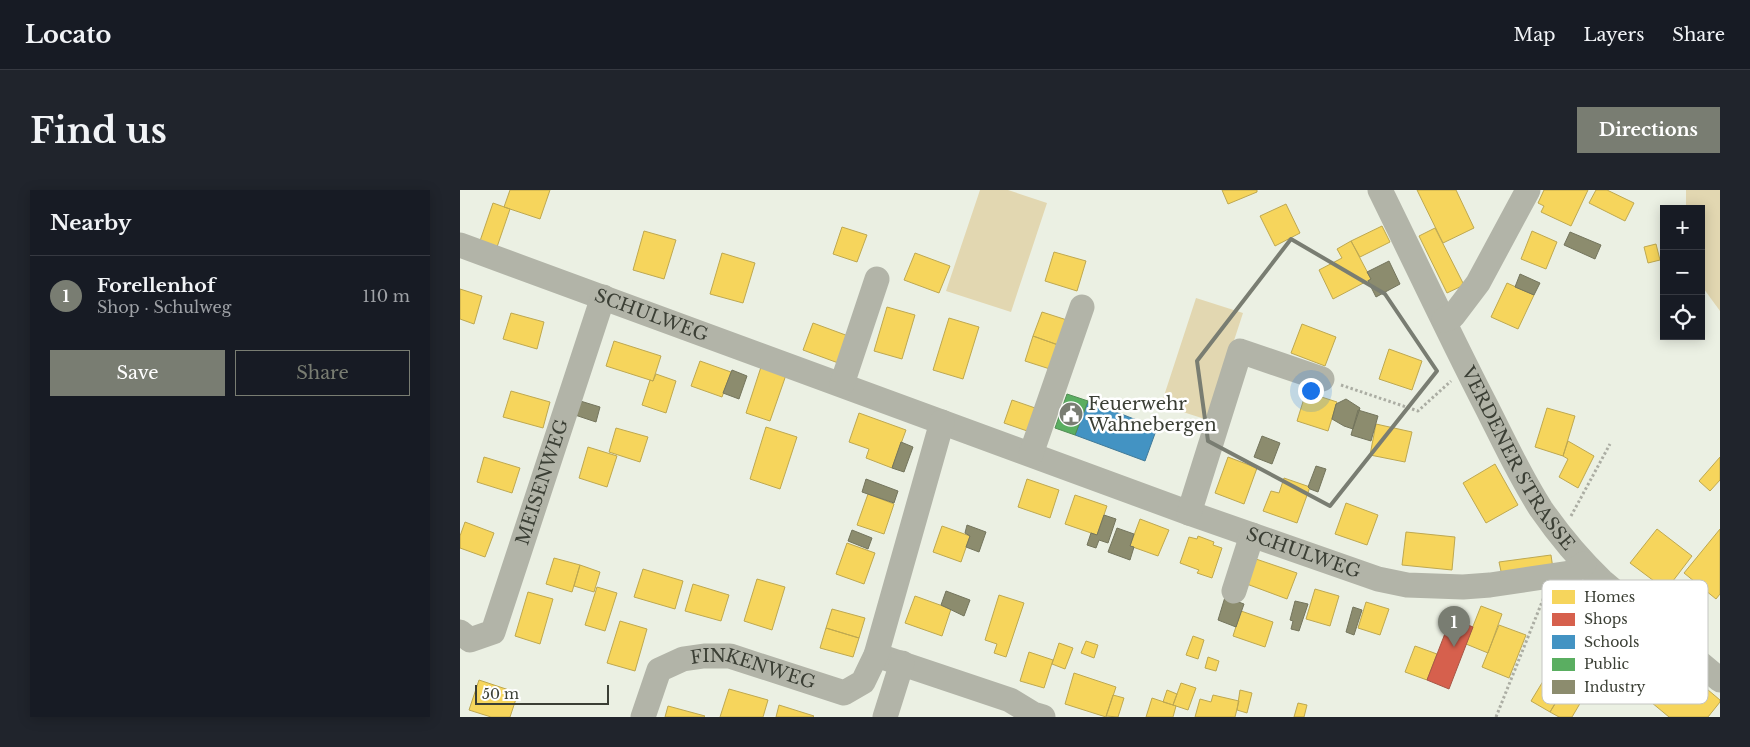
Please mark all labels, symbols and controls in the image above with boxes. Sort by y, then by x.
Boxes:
text: Locato [25,20,111,49]
text: Map [1514,24,1555,46]
text: Layers [1583,24,1644,46]
text: Share [1672,24,1725,46]
button: Directions [1577,107,1720,153]
text: Find us [30,109,167,152]
map controls [1660,205,1705,340]
button: + [1660,205,1705,250]
text: Nearby [50,210,131,236]
button: − [1660,250,1705,295]
text: Forellenhof [97,274,215,297]
street label: SCHULWEG [592,284,712,346]
text: 1 [63,286,69,306]
text: 110 m [363,286,410,306]
button: locate [1660,295,1705,340]
text: Shop · Schulweg [97,297,231,317]
button: Save [50,350,225,396]
button: Share [235,350,410,396]
street label: VERDENER STRASSE [1456,362,1579,555]
your location [1298,378,1324,404]
place label: Feuerwehr Wahnebergen [1087,393,1217,436]
public building icon: Feuerwehr Wahnebergen [1058,401,1084,427]
street label: MEISENWEG [511,416,573,548]
street label: SCHULWEG [1243,523,1364,583]
legend [1542,580,1708,704]
text: Homes [1584,588,1635,606]
pin: 1 [1438,606,1470,647]
text: Shops [1584,610,1628,628]
text: Schools [1584,633,1639,651]
street label: FINKENWEG [689,644,819,694]
text: Public [1584,655,1629,673]
text: Industry [1584,678,1646,696]
scale bar [475,682,609,705]
text: 50 m [482,685,519,703]

